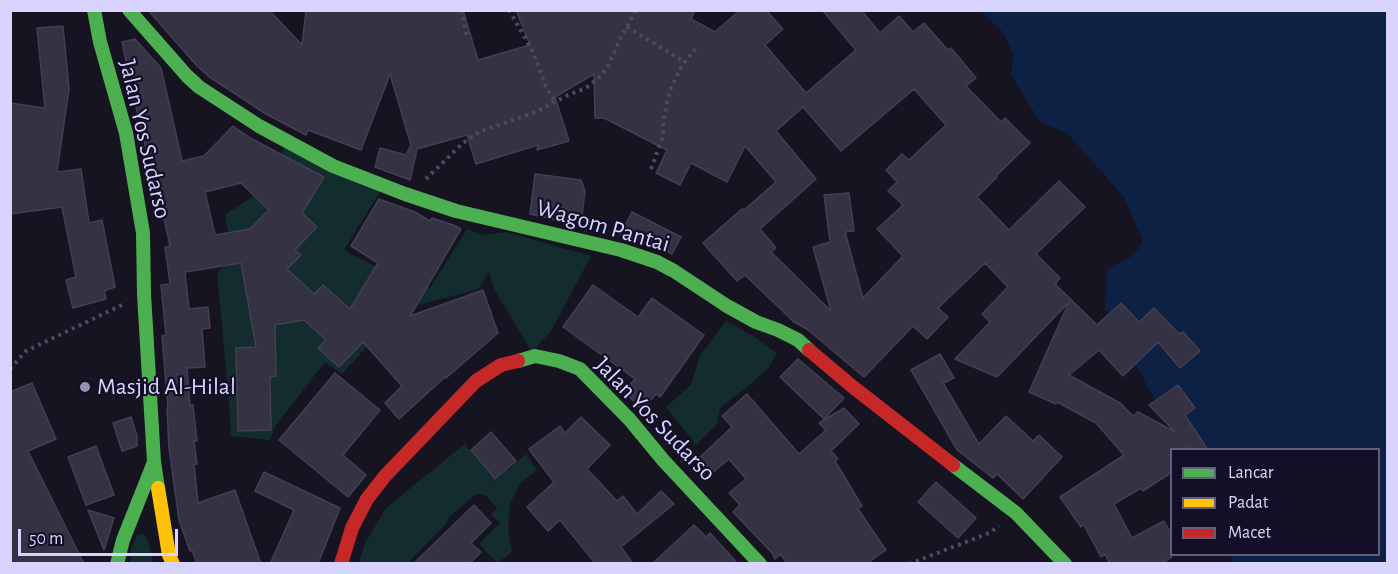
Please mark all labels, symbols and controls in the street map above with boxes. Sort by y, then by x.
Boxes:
street label: Jalan Yos Sudarso [113,57,177,221]
street label: Wagom Pantai [533,193,673,259]
street label: Jalan Yos Sudarso [588,351,722,487]
place label: Masjid Al-Hilal [97,373,236,401]
marker: Masjid Al-Hilal [78,380,92,394]
legend [1170,448,1380,556]
text: Lancar [1228,464,1274,482]
text: Padat [1228,494,1269,512]
scale bar [21,517,182,555]
text: Macet [1228,524,1271,542]
text: 50 m [29,530,63,548]

